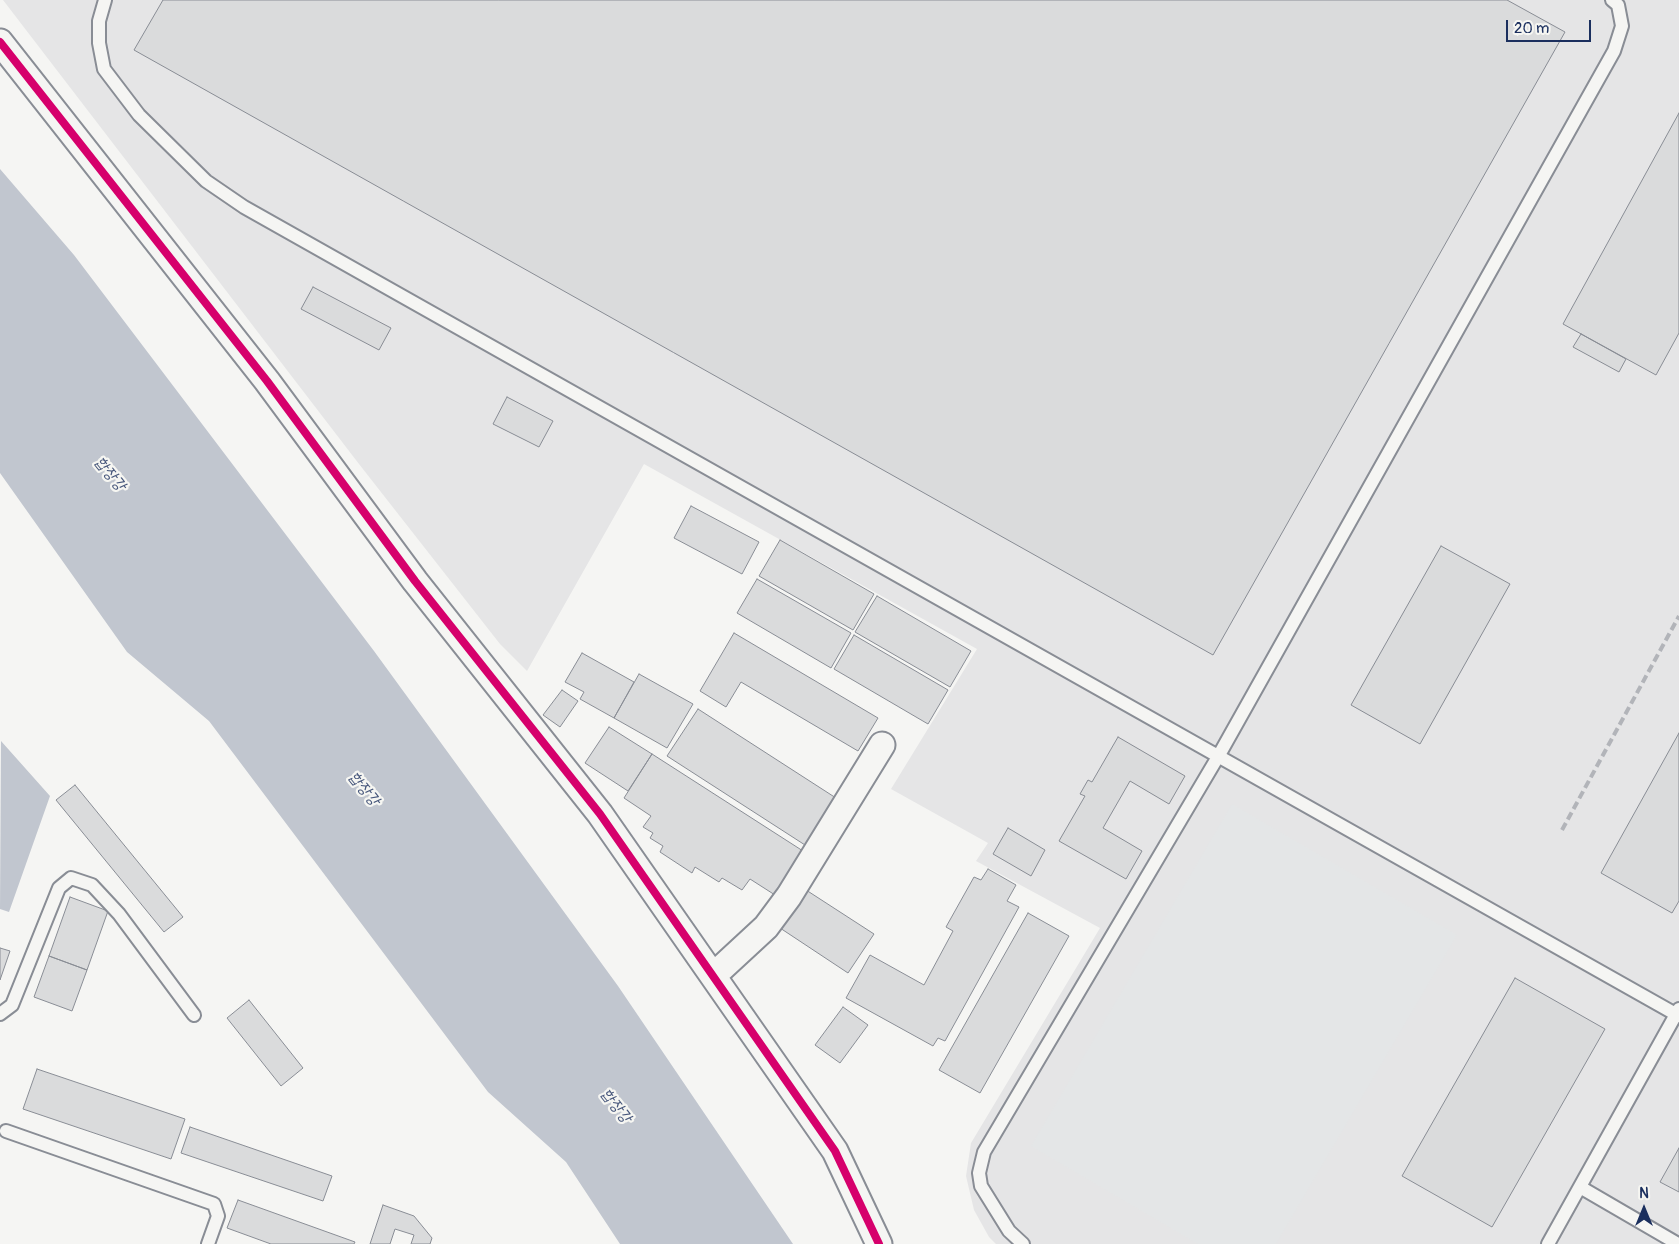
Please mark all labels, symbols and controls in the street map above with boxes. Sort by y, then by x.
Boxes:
scale bar [1509,10,1594,42]
text: 20 m [1514,19,1549,38]
water label: 합장강 [90,453,130,495]
water label: 합장강 [344,768,384,810]
water label: 합장강 [597,1085,635,1127]
north arrow [1619,1184,1669,1234]
text: N [1639,1185,1649,1202]

